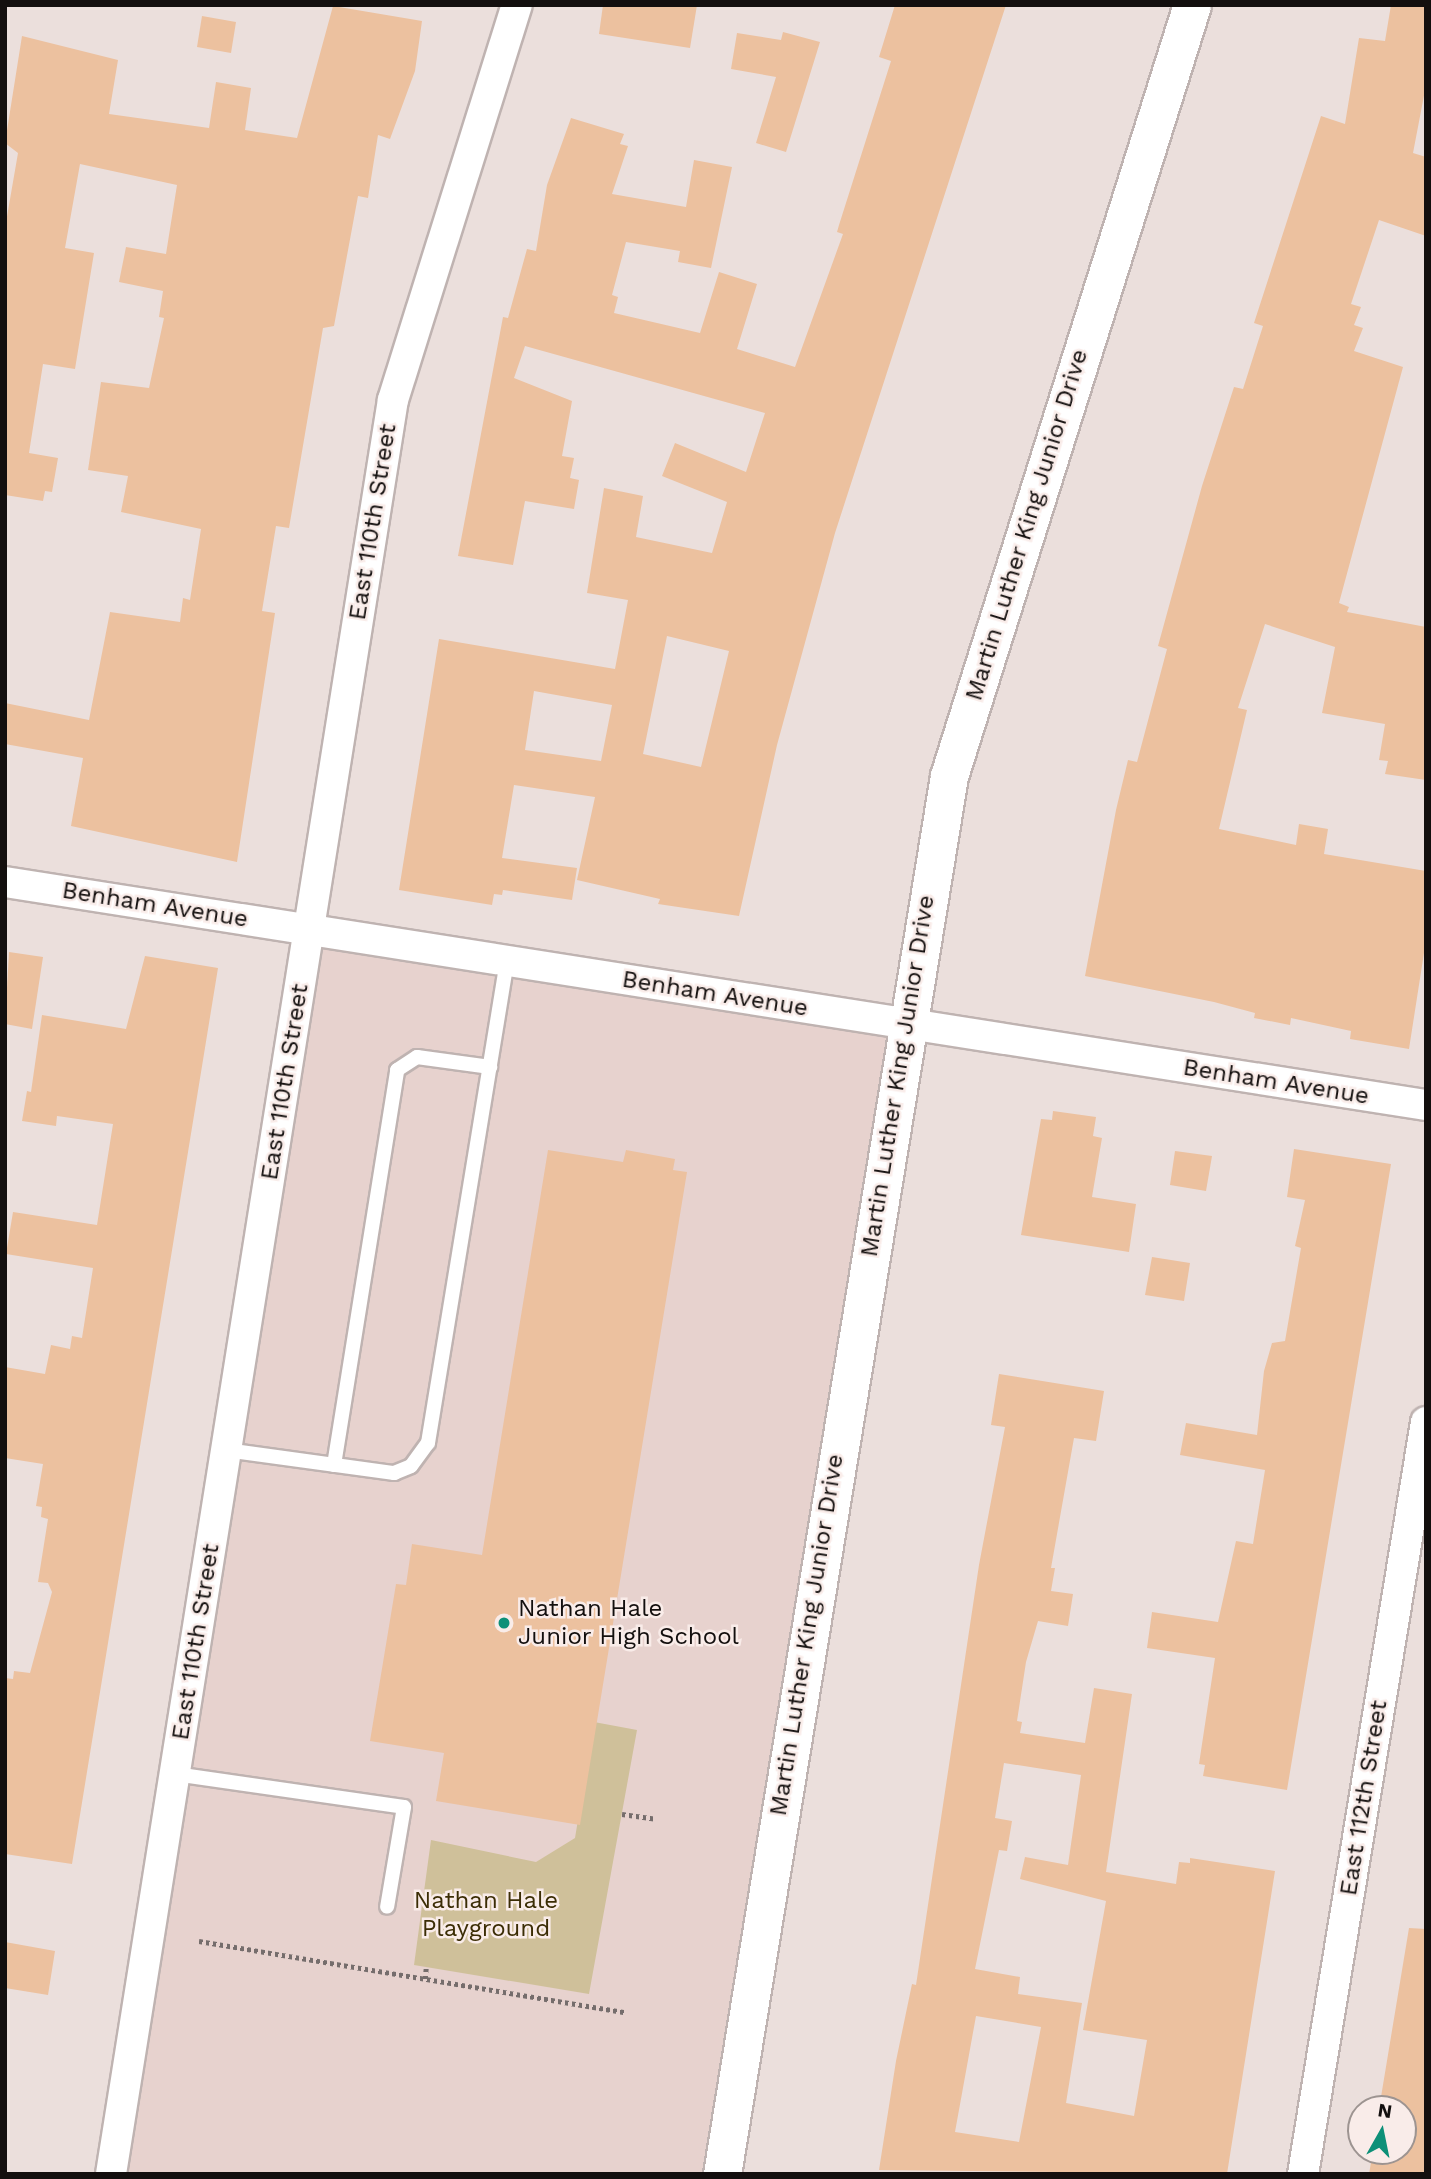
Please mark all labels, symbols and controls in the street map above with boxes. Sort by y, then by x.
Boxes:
street label: Martin Luther King Junior Drive [960,345,1094,705]
street label: East 110th Street [343,422,403,622]
street label: Benham Avenue [60,876,250,934]
street label: Martin Luther King Junior Drive [855,892,941,1260]
street label: Benham Avenue [620,965,810,1023]
street label: East 110th Street [255,982,315,1182]
street label: Benham Avenue [1181,1053,1371,1111]
street label: Martin Luther King Junior Drive [764,1451,850,1819]
street label: East 110th Street [166,1542,226,1742]
place label: Nathan Hale Junior High School [518,1595,739,1651]
marker: Nathan Hale Junior High School [496,1615,512,1631]
street label: East 112th Street [1334,1698,1394,1898]
park label: Nathan Hale Playground [414,1887,558,1943]
north arrow [1347,2095,1417,2165]
text: N [1376,2098,1394,2123]

